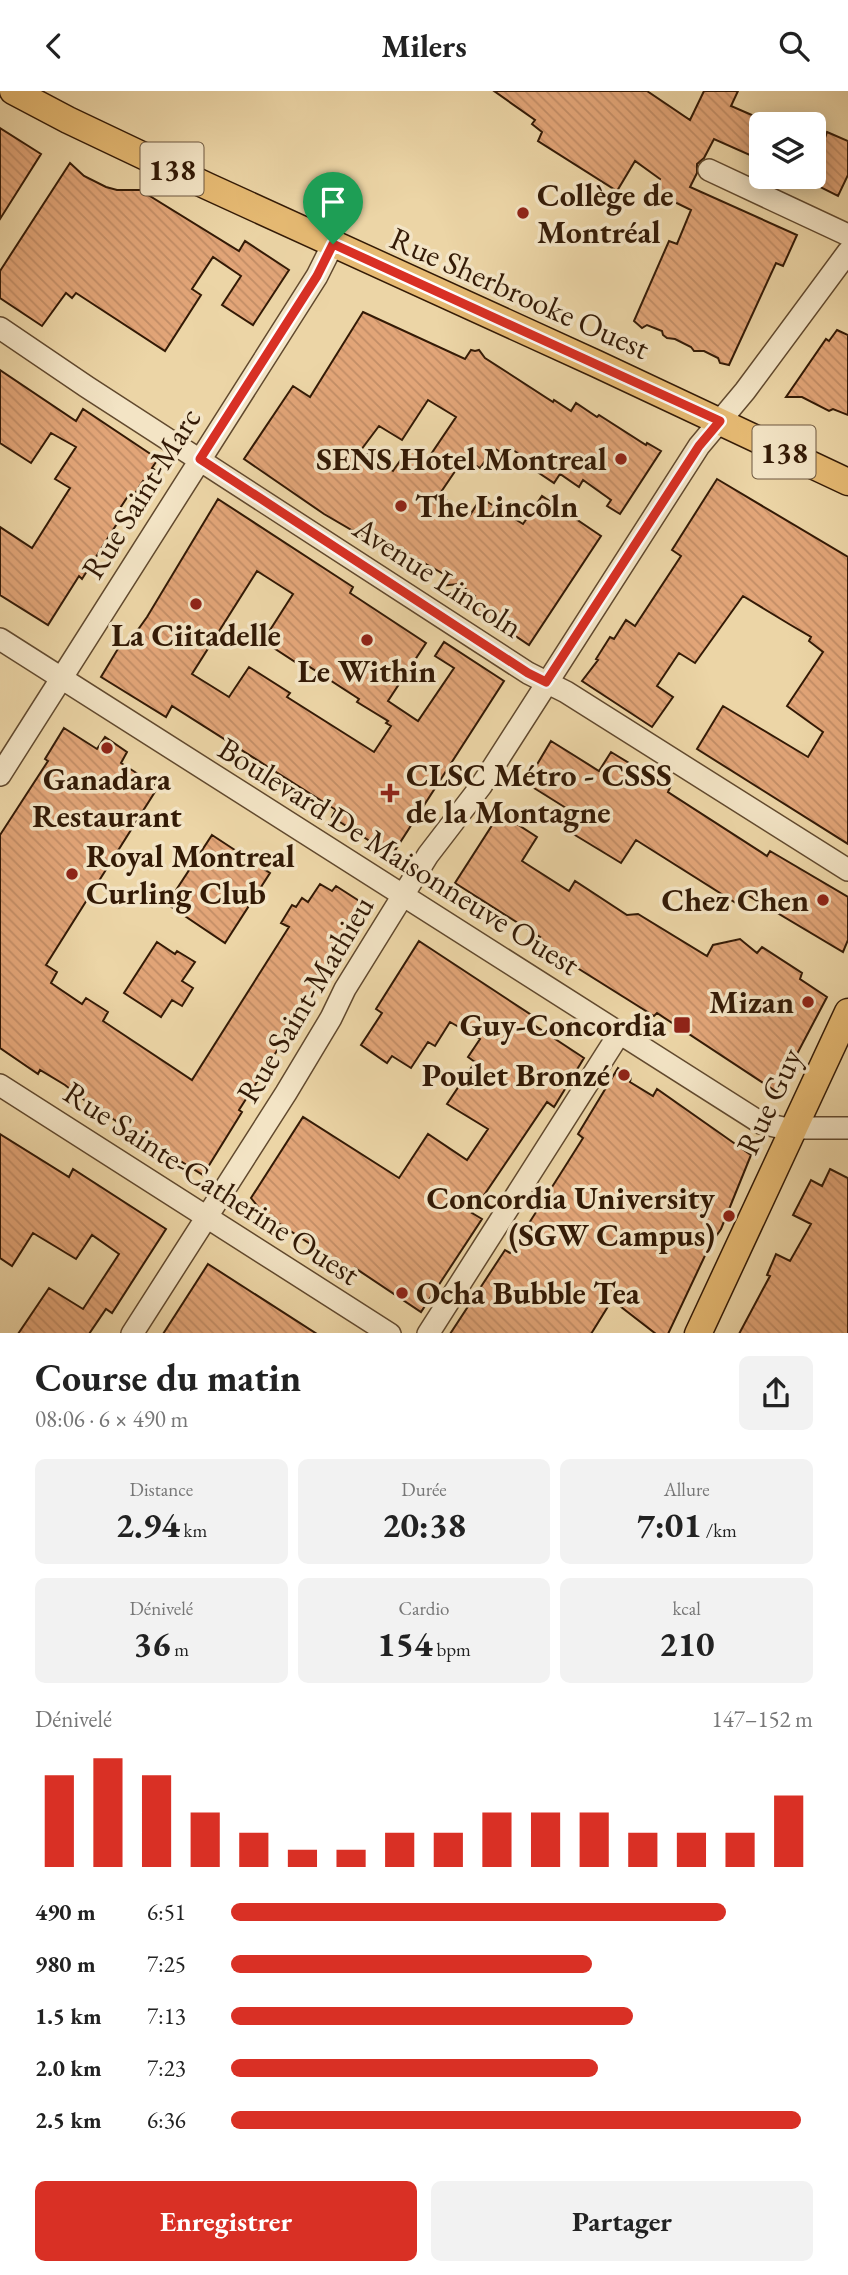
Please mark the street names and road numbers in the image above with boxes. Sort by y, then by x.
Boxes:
road number: 138 [140,143,204,195]
street label: Rue Sherbrooke Ouest [384,217,656,369]
street label: Rue Saint-Marc [72,399,210,587]
road number: 138 [752,425,816,479]
street label: Avenue Lincoln [344,506,531,647]
street label: Boulevard De Maisonneuve Ouest [210,727,588,985]
street label: Rue Saint-Mathieu [227,888,383,1110]
street label: Rue Guy [726,1040,812,1161]
street label: Rue Sainte-Catherine Ouest [56,1071,368,1295]

